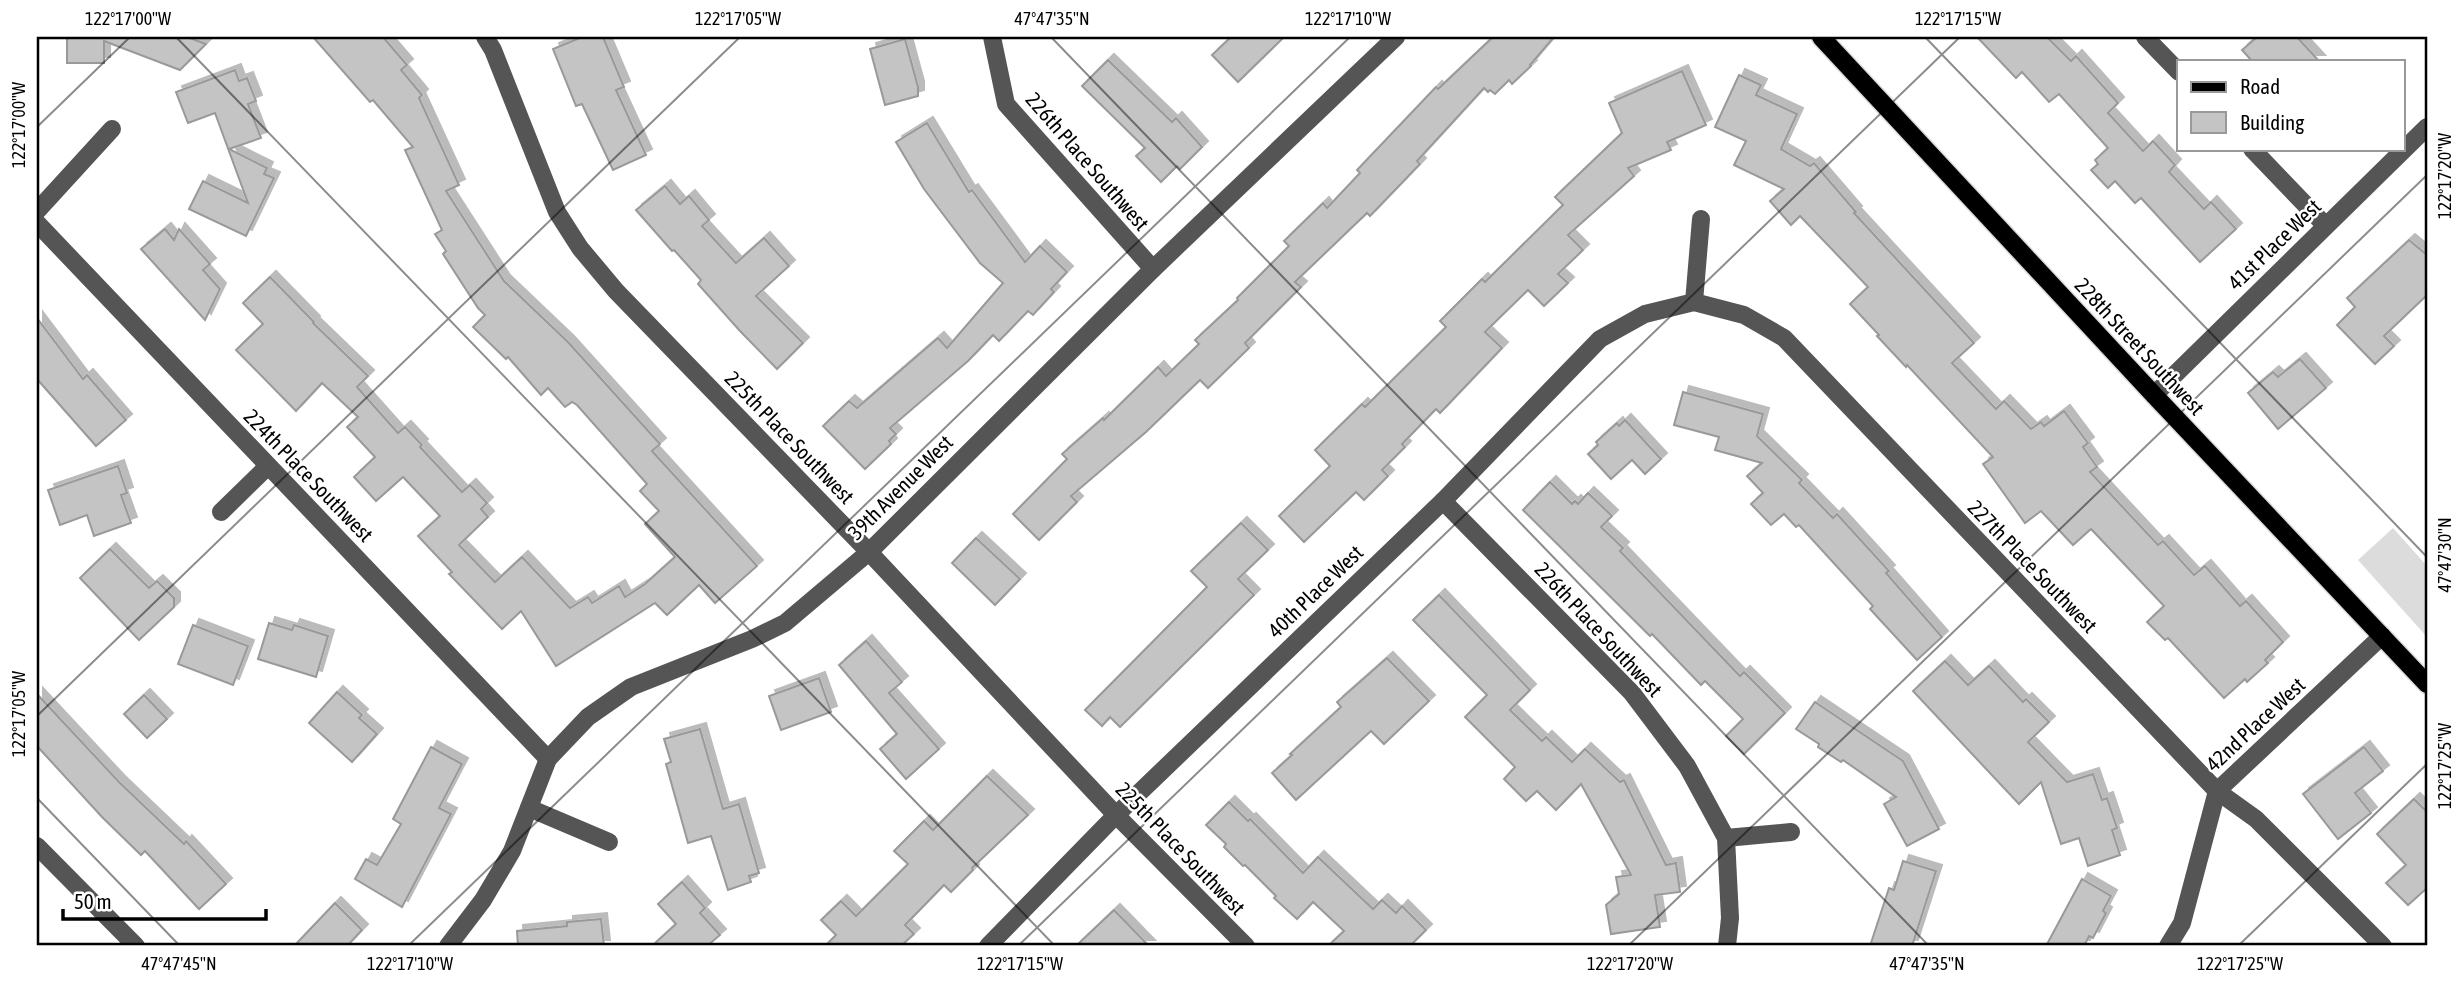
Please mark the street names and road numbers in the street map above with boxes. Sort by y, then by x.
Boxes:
street label: 226th Place Southwest [1022,87,1154,235]
street label: 41st Place West [2223,194,2325,294]
street label: 228th Street Southwest [2071,273,2209,419]
street label: 225th Place Southwest [721,366,859,508]
street label: 224th Place Southwest [240,404,378,546]
street label: 39th Avenue West [843,430,957,544]
street label: 227th Place Southwest [1964,495,2102,637]
street label: 40th Place West [1263,540,1367,642]
street label: 226th Place Southwest [1531,557,1667,701]
street label: 42nd Place West [2201,672,2309,776]
street label: 225th Place Southwest [1112,777,1250,919]

